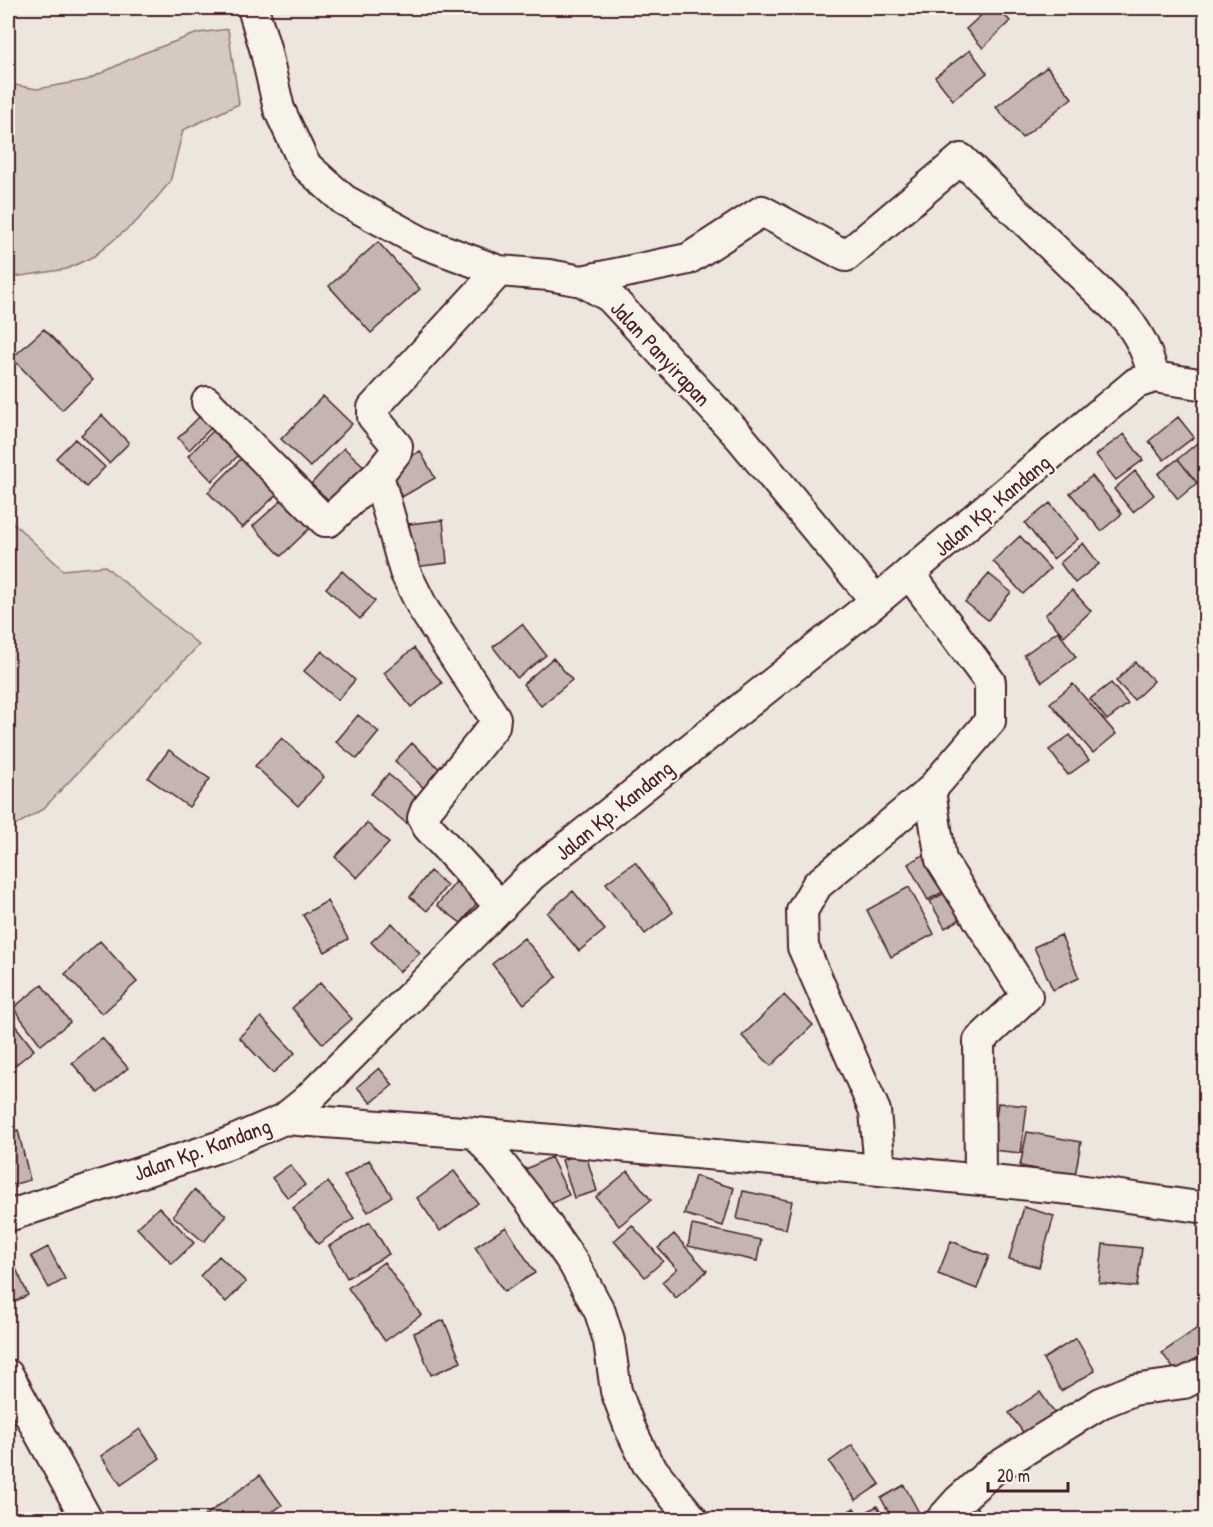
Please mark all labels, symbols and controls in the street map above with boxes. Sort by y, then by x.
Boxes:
street label: Jalan Panyirapan [604,294,718,412]
street label: Jalan Kp. Kandang [927,447,1057,563]
street label: Jalan Kp. Kandang [549,753,679,867]
street label: Jalan Kp. Kandang [129,1110,275,1188]
scale bar [988,1455,1068,1493]
text: 20 m [997,1463,1030,1488]

